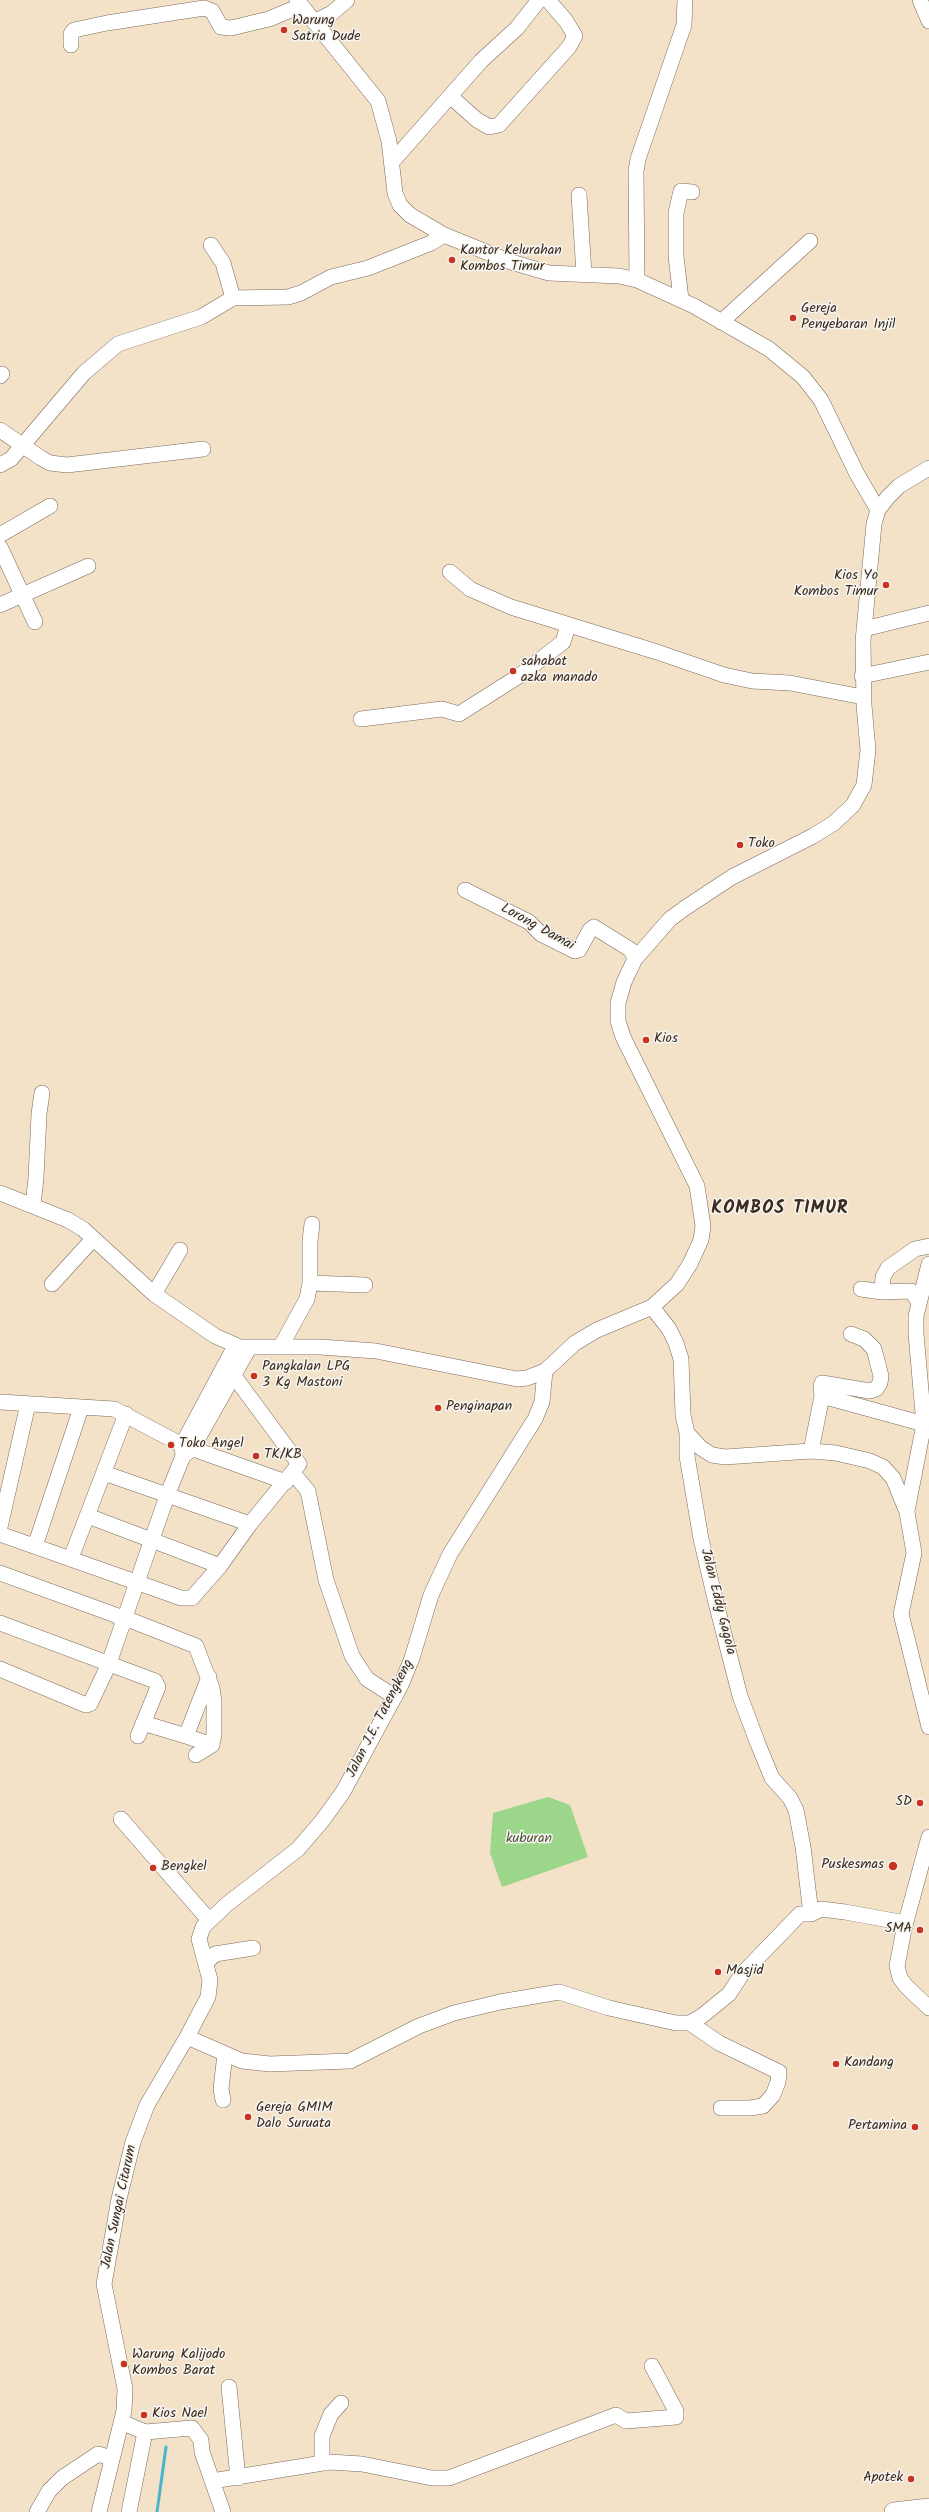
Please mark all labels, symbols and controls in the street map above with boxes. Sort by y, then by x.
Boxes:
place label: Warung Satria Dude [292,14,361,46]
marker: Warung Satria Dude [279,25,289,35]
place label: Kantor Kelurahan Kombos Timur [460,244,562,276]
marker: Kantor Kelurahan Kombos Timur [447,255,457,265]
place label: Gereja Penyebaran Injil [801,302,896,334]
marker: Gereja Penyebaran Injil [788,313,798,323]
place label: Kios Yo Kombos Timur [794,569,878,602]
marker: Kios Yo Kombos Timur [881,580,891,590]
place label: sahabat azka manado [521,655,598,688]
marker: sahabat azka manado [508,666,518,676]
place label: Toko [748,837,775,853]
marker: Toko [735,840,745,850]
street label: Lorong Damai [497,901,577,955]
place label: Kios [654,1032,678,1048]
marker: Kios [641,1035,651,1045]
district label: KOMBOS TIMUR [711,1199,849,1221]
place label: Pangkalan LPG 3 Kg Mastoni [262,1360,350,1392]
marker: Pangkalan LPG 3 Kg Mastoni [249,1371,259,1381]
place label: Penginapan [446,1400,512,1416]
marker: Penginapan [433,1403,443,1413]
place label: Toko Angel [179,1437,244,1453]
marker: Toko Angel [166,1440,176,1450]
place label: TK/KB [264,1448,302,1464]
marker: TK/KB [251,1451,261,1461]
street label: Jalan Eddy Gagola [696,1547,738,1657]
street label: Jalan J.E. Tatengkeng [344,1657,418,1781]
place label: SD [896,1795,912,1811]
marker: SD [915,1798,925,1808]
park label: kuburan [506,1832,552,1848]
place label: Puskesmas [821,1858,884,1874]
place label: Bengkel [161,1860,207,1876]
marker: Puskesmas [887,1860,899,1872]
marker: Bengkel [148,1863,158,1873]
place label: SMA [885,1922,912,1938]
marker: SMA [915,1925,925,1935]
place label: Masjid [726,1964,763,1980]
marker: Masjid [713,1967,723,1977]
place label: Kandang [844,2056,894,2072]
marker: Kandang [831,2059,841,2069]
place label: Gereja GMIM Dalo Suruata [256,2101,333,2134]
marker: Gereja GMIM Dalo Suruata [243,2112,253,2122]
place label: Pertamina [848,2119,907,2135]
marker: Pertamina [910,2122,920,2132]
street label: Jalan Sungai Citarum [99,2144,141,2270]
place label: Warung Kalijodo Kombos Barat [132,2348,225,2380]
marker: Warung Kalijodo Kombos Barat [119,2359,129,2369]
place label: Kios Nael [152,2407,207,2423]
marker: Kios Nael [139,2410,149,2420]
place label: Apotek [863,2471,903,2487]
marker: Apotek [906,2474,916,2484]

